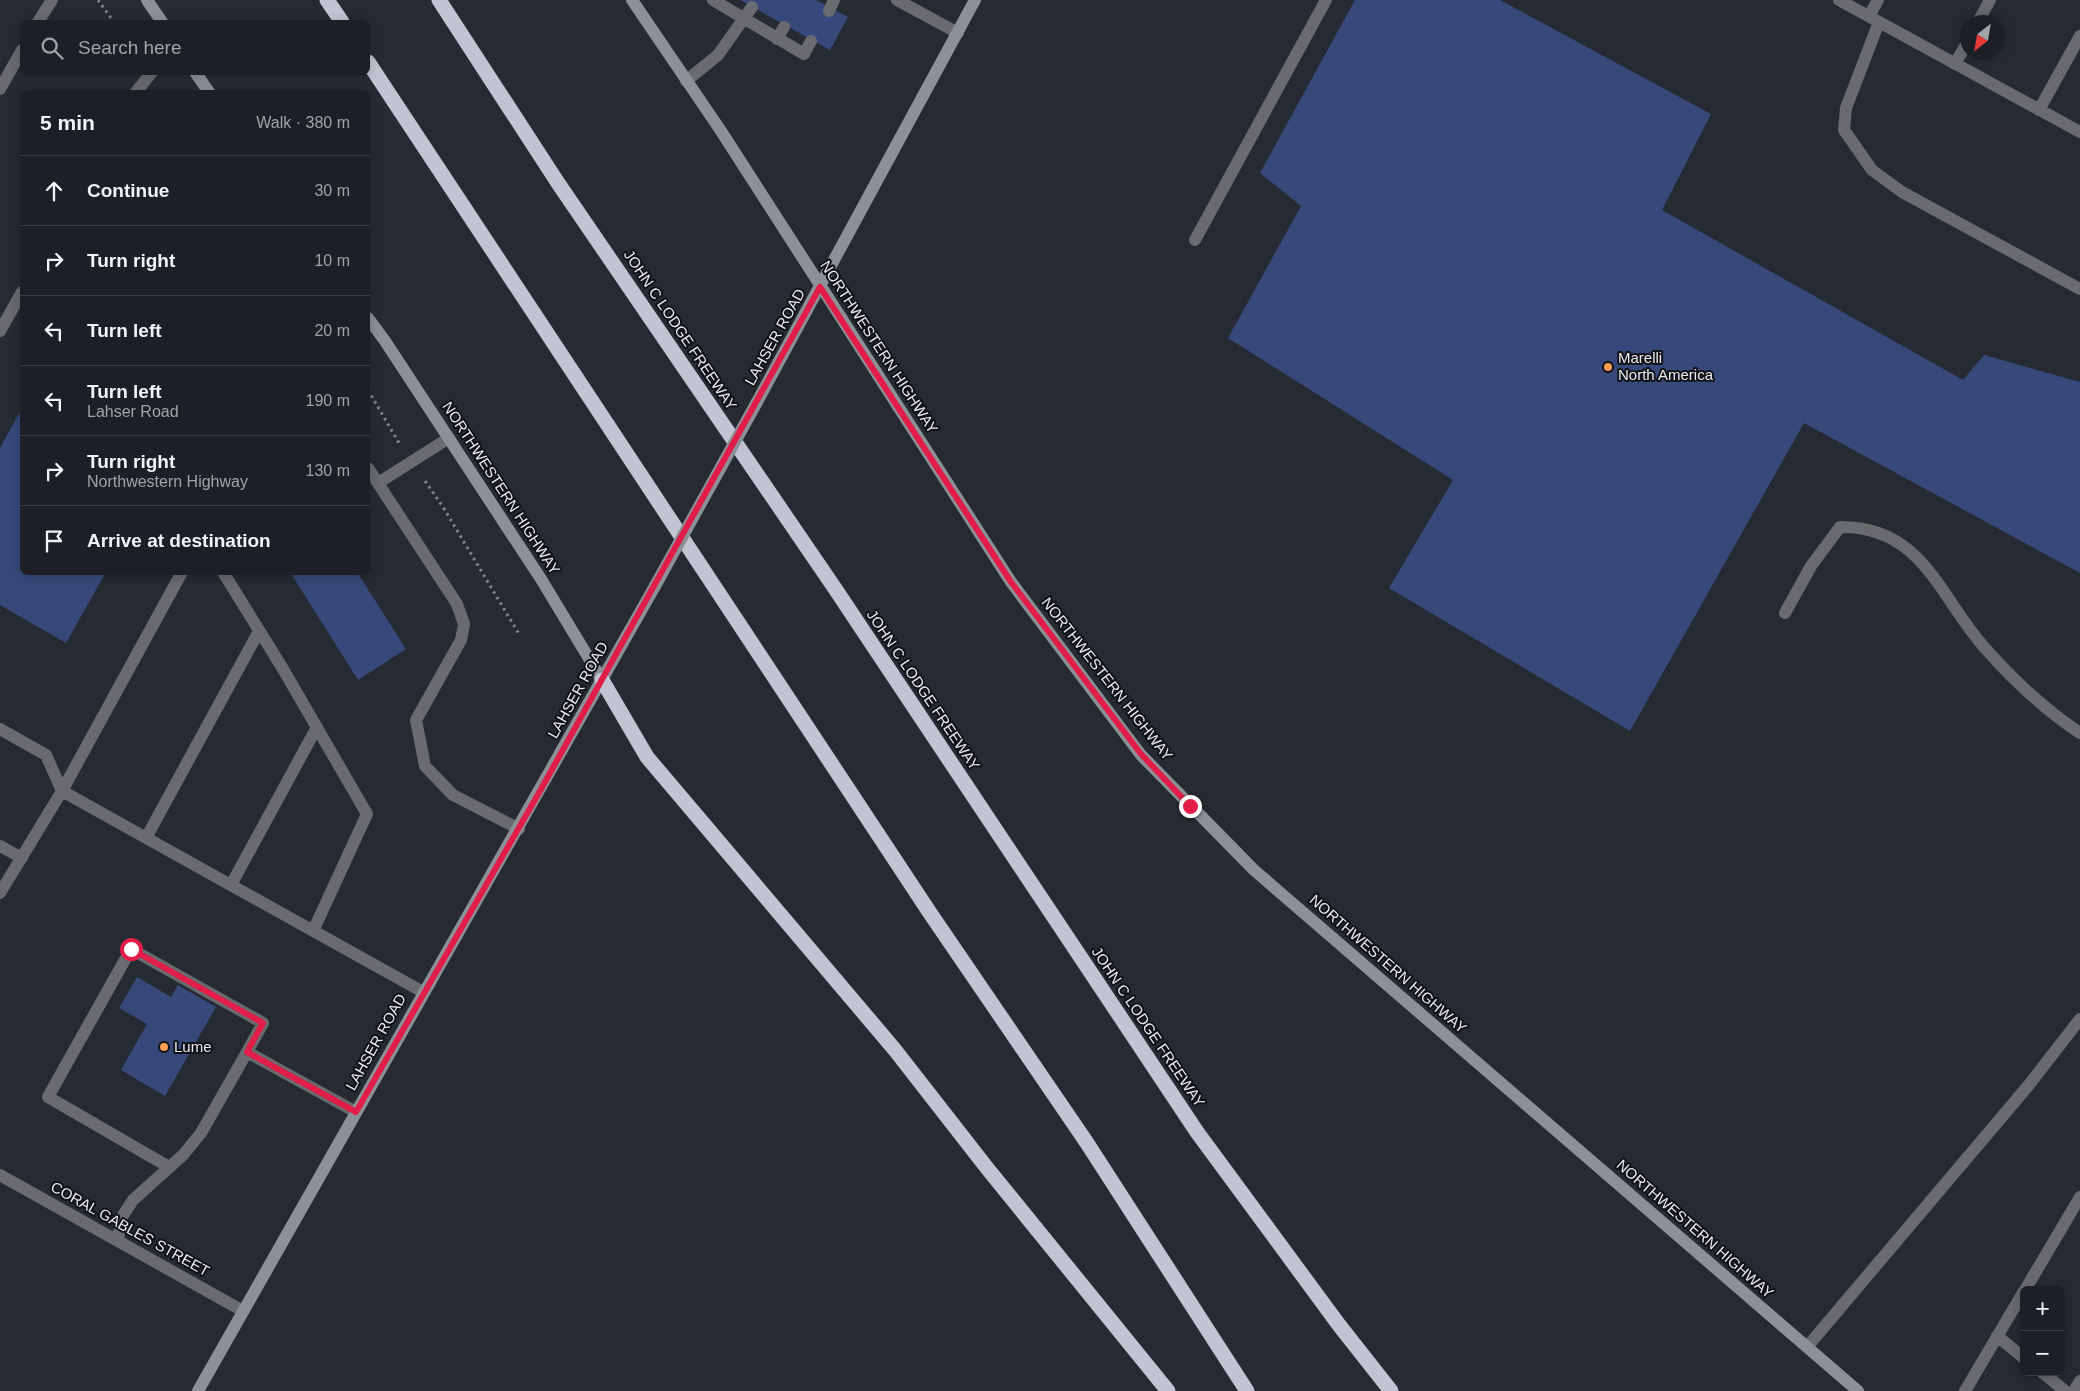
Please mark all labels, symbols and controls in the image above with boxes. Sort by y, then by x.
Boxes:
north arrow [1960,15,2005,60]
search box [20,20,370,75]
icon: search [38,34,66,62]
text: Search here [78,37,182,58]
text: 5 min [40,111,95,134]
text: Walk · 380 m [256,114,350,131]
icon: ahead [40,177,68,205]
text: Continue [87,180,169,201]
text: 30 m [314,182,350,199]
icon: right [40,247,68,275]
street label: JOHN C LODGE FREEWAY [620,247,740,413]
text: Turn right [87,250,175,271]
text: 10 m [314,252,350,269]
street label: NORTHWESTERN HIGHWAY [817,257,942,436]
street label: LAHSER ROAD [741,285,808,388]
icon: left [40,317,68,345]
text: Turn left [87,320,162,341]
text: 20 m [314,322,350,339]
place label: Marelli North America [1618,349,1714,383]
marker: Marelli North America [1602,361,1614,373]
text: Turn left [87,381,162,402]
icon: left [40,387,68,415]
text: 190 m [306,392,350,409]
street label: NORTHWESTERN HIGHWAY [439,398,564,577]
text: Lahser Road [87,403,179,420]
text: Turn right [87,451,175,472]
icon: right [40,457,68,485]
text: 130 m [306,462,350,479]
text: Northwestern Highway [87,473,248,490]
icon: arrive [40,527,68,555]
text: Arrive at destination [87,530,271,551]
street label: NORTHWESTERN HIGHWAY [1038,594,1176,764]
street label: JOHN C LODGE FREEWAY [863,607,983,773]
street label: LAHSER ROAD [544,638,611,741]
route end [1179,795,1202,818]
street label: NORTHWESTERN HIGHWAY [1306,891,1470,1036]
route start [120,938,143,961]
street label: JOHN C LODGE FREEWAY [1088,944,1208,1110]
street label: LAHSER ROAD [342,990,409,1093]
place label: Lume [174,1038,212,1055]
marker: Lume [158,1041,170,1053]
street label: NORTHWESTERN HIGHWAY [1613,1156,1777,1301]
street label: CORAL GABLES STREET [48,1178,212,1279]
map controls [2020,1286,2065,1376]
button: + [2020,1286,2065,1331]
button: − [2020,1331,2065,1376]

